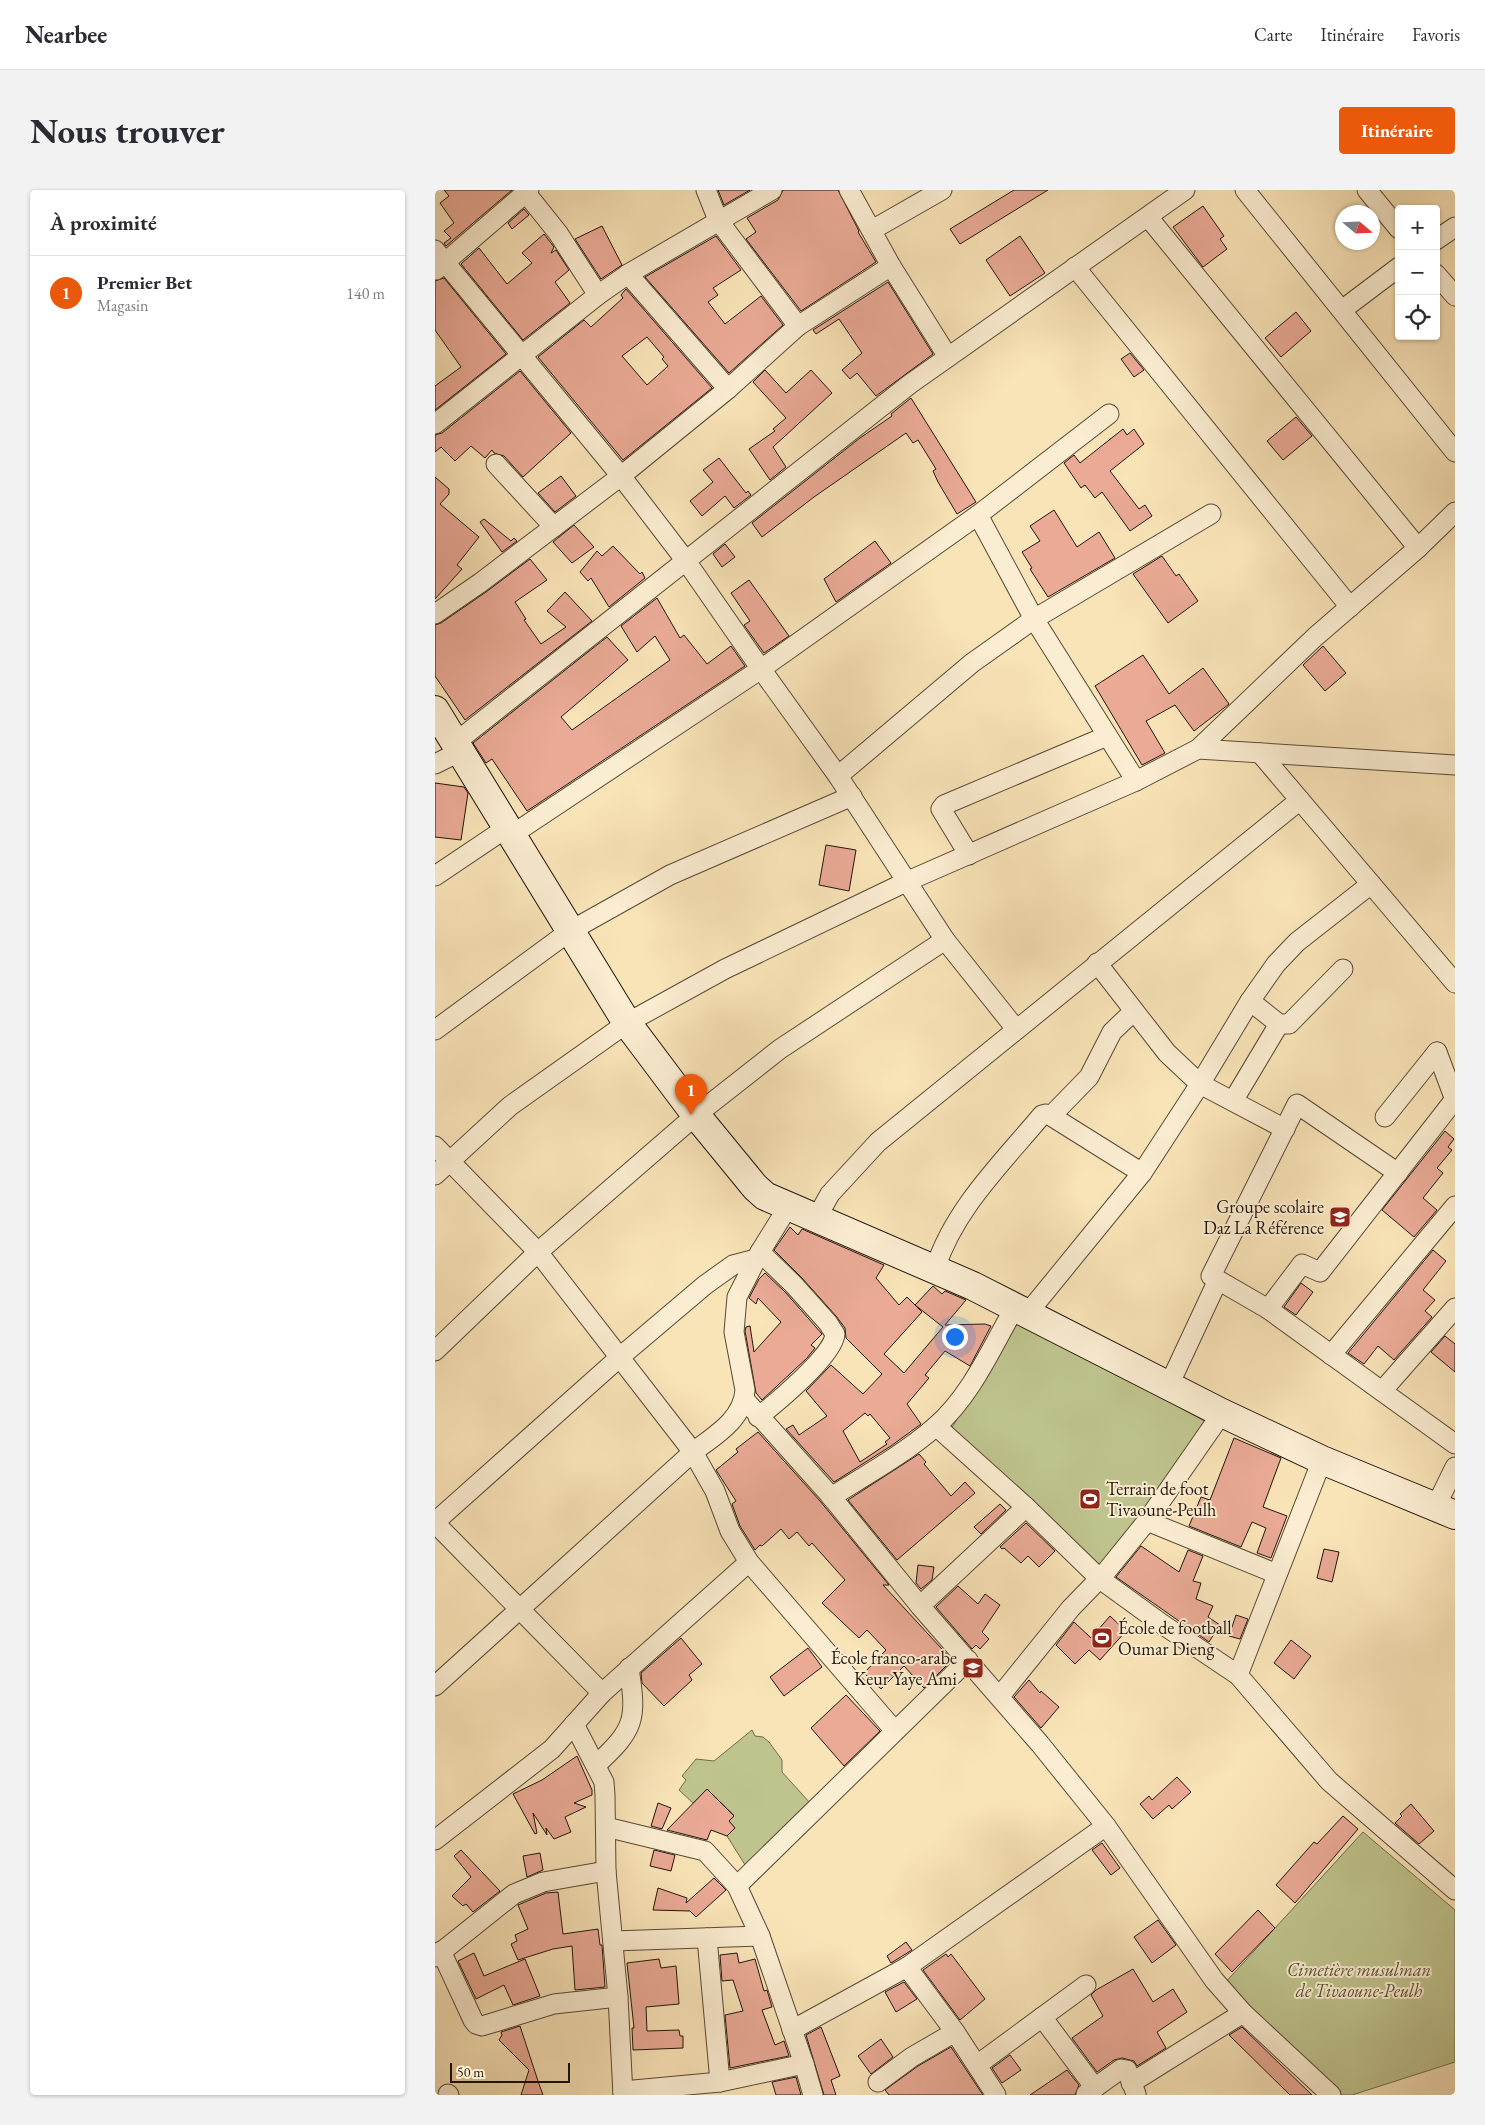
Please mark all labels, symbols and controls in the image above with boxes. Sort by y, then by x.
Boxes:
text: Nearbee [25,19,107,50]
text: Carte [1254,23,1293,46]
text: Itinéraire [1321,23,1384,46]
text: Favoris [1412,23,1460,46]
button: Itinéraire [1339,107,1455,154]
text: Nous trouver [30,108,225,153]
north arrow [1335,205,1380,250]
map controls [1395,205,1440,340]
button: + [1395,205,1440,250]
text: À proximité [50,209,157,236]
button: − [1395,250,1440,295]
text: Premier Bet [97,270,192,295]
text: 1 [62,283,70,304]
text: 140 m [346,283,385,304]
text: Magasin [97,295,148,316]
button: locate [1395,295,1440,340]
pin: 1 [675,1074,707,1115]
place label: Groupe scolaire Daz La Référence [1203,1195,1324,1239]
school or university icon: Groupe scolaire Daz La Référence [1328,1205,1352,1229]
your location [942,1324,968,1350]
place label: Terrain de foot Tivaoune-Peulh [1106,1477,1216,1521]
sports icon: Terrain de foot Tivaoune-Peulh [1078,1487,1102,1511]
place label: École de football Oumar Dieng [1118,1616,1231,1660]
sports icon: École de football Oumar Dieng [1090,1626,1114,1650]
place label: École franco-arabe Keur Yaye Ami [831,1646,958,1690]
school or university icon: École franco-arabe Keur Yaye Ami [961,1656,985,1680]
park label: Cimetière musulman de Tivaoune-Peulh [1287,1958,1431,2002]
scale bar [450,2060,570,2083]
text: 50 m [457,2063,484,2081]

